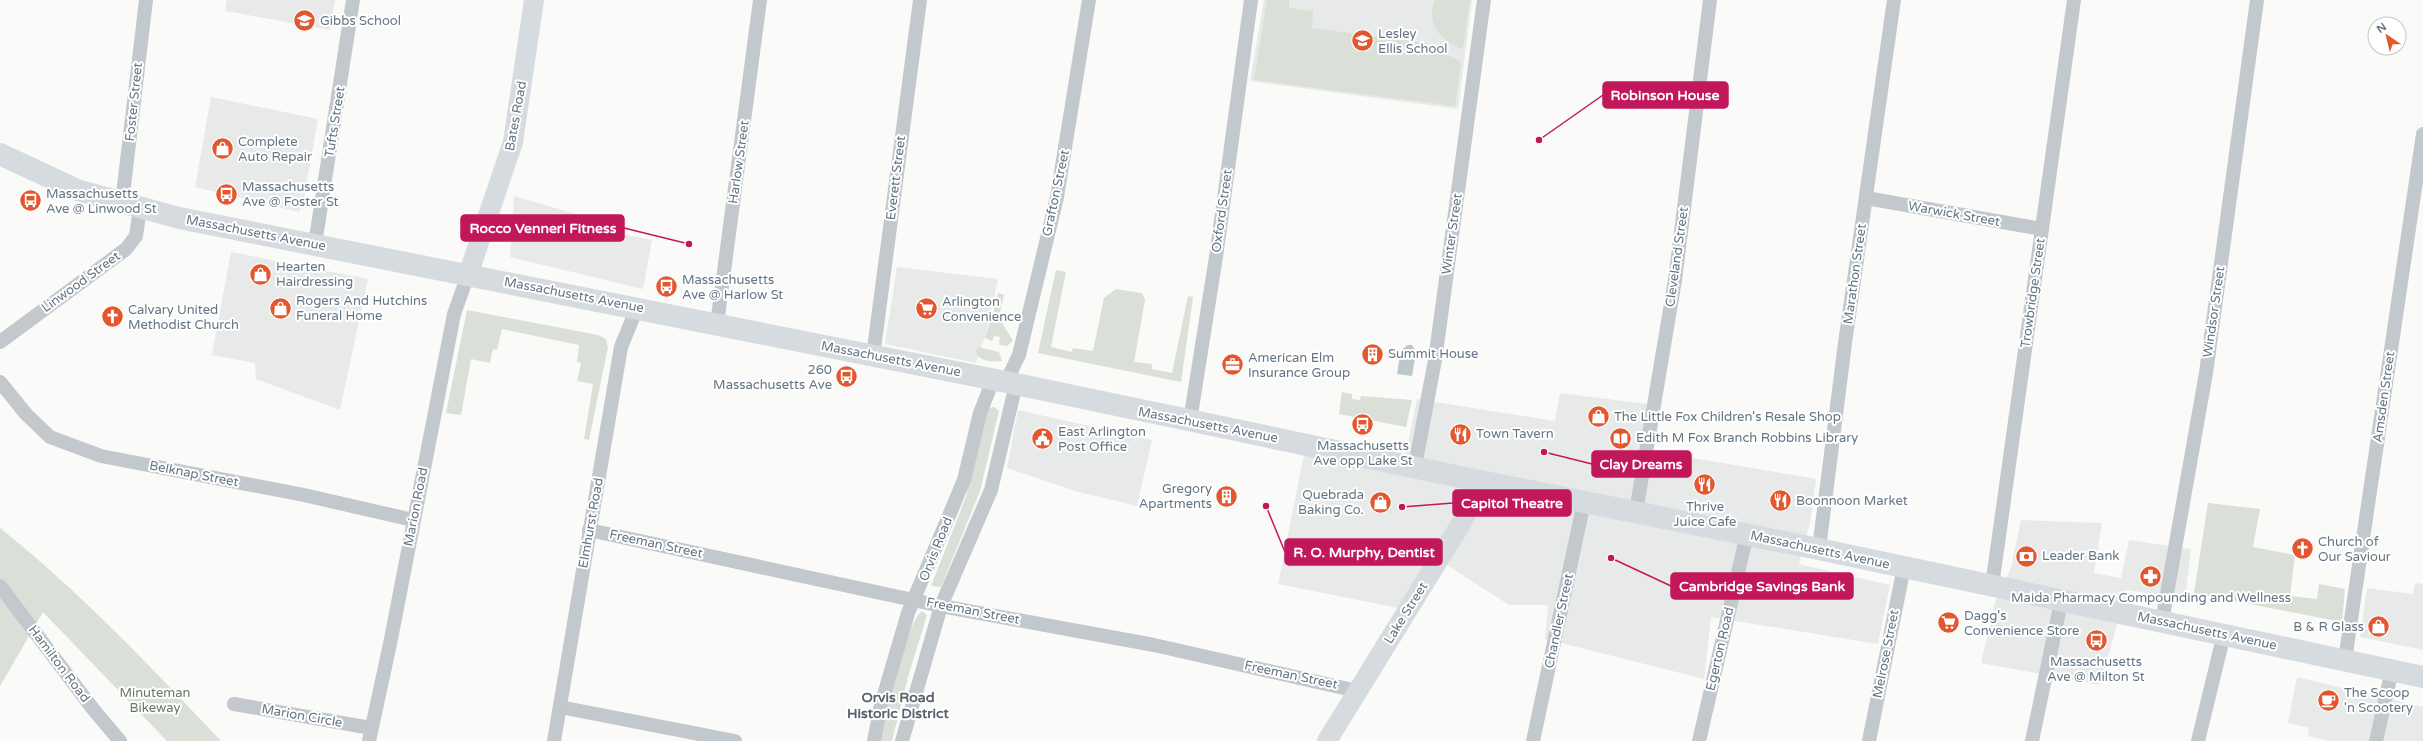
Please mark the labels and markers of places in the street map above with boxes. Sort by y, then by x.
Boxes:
school or university icon: Gibbs School [292,8,318,34]
place label: Gibbs School [320,13,401,29]
place label: Lesley Ellis School [1378,26,1448,57]
school or university icon: Lesley Ellis School [1349,28,1375,54]
callout: Robinson House [1603,82,1728,108]
place label: Complete Auto Repair [238,134,312,165]
shop icon: Complete Auto Repair [209,136,235,162]
place label: Massachusetts Ave @ Foster St [242,179,339,210]
bus stop icon: Massachusetts Ave @ Foster St [213,181,239,207]
place label: Massachusetts Ave @ Linwood St [46,186,157,217]
bus stop icon: Massachusetts Ave @ Linwood St [17,188,43,214]
callout: Rocco Venneri Fitness [461,215,624,241]
place label: Hearten Hairdressing [276,259,353,290]
shop icon: Hearten Hairdressing [247,261,273,287]
place label: Massachusetts Ave @ Harlow St [682,272,783,303]
bus stop icon: Massachusetts Ave @ Harlow St [654,274,680,300]
place label: Rogers And Hutchins Funeral Home [296,293,427,324]
place label: Arlington Convenience [942,294,1021,325]
shop icon: Rogers And Hutchins Funeral Home [267,295,293,321]
supermarket icon: Arlington Convenience [914,296,940,322]
place label: Calvary United Methodist Church [128,302,239,333]
church icon: Calvary United Methodist Church [100,304,126,330]
building icon: Summit House [1359,341,1385,367]
place label: Summit House [1388,346,1478,362]
place label: American Elm Insurance Group [1248,350,1350,381]
office icon: American Elm Insurance Group [1220,352,1246,378]
place label: 260 Massachusetts Ave [713,362,832,393]
bus stop icon: 260 Massachusetts Ave [834,364,860,390]
shop icon: The Little Fox Children's Resale Shop [1586,404,1612,430]
place label: The Little Fox Children's Resale Shop [1614,409,1841,425]
bus stop icon: Massachusetts Ave opp Lake St [1350,411,1376,437]
restaurant icon: Town Tavern [1447,421,1473,447]
place label: East Arlington Post Office [1058,424,1146,455]
library icon: Edith M Fox Branch Robbins Library [1608,425,1634,451]
public building icon: East Arlington Post Office [1029,426,1055,452]
place label: Town Tavern [1476,426,1554,442]
place label: Edith M Fox Branch Robbins Library [1636,430,1858,446]
place label: Massachusetts Ave opp Lake St [1313,438,1413,469]
callout: Clay Dreams [1592,451,1691,477]
restaurant icon: Thrive Juice Cafe [1692,472,1718,498]
place label: Gregory Apartments [1139,481,1212,512]
building icon: Gregory Apartments [1214,483,1240,509]
place label: Quebrada Baking Co. [1298,487,1364,518]
restaurant icon: Boonnoon Market [1768,488,1794,514]
shop icon: Quebrada Baking Co. [1367,489,1393,515]
callout: Capitol Theatre [1453,490,1571,516]
place label: Boonnoon Market [1796,493,1908,509]
place label: Thrive Juice Cafe [1674,499,1736,530]
place label: Church of Our Saviour [2318,534,2391,565]
church icon: Church of Our Saviour [2290,536,2316,562]
callout: R. O. Murphy, Dentist [1285,539,1442,565]
bank icon: Leader Bank [2014,543,2040,569]
place label: Leader Bank [2042,548,2119,564]
pharmacy icon: Maida Pharmacy Compounding and Wellness [2138,563,2164,589]
callout: Cambridge Savings Bank [1671,573,1853,599]
place label: Maida Pharmacy Compounding and Wellness [2011,590,2291,606]
place label: Dagg's Convenience Store [1964,608,2079,639]
supermarket icon: Dagg's Convenience Store [1935,610,1961,636]
shop icon: B & R Glass [2366,614,2392,640]
place label: B & R Glass [2293,619,2364,635]
bus stop icon: Massachusetts Ave @ Milton St [2083,627,2109,653]
place label: Massachusetts Ave @ Milton St [2047,654,2145,685]
place label: The Scoop 'n Scootery [2344,685,2413,716]
cafe icon: The Scoop 'n Scootery [2315,687,2341,713]

